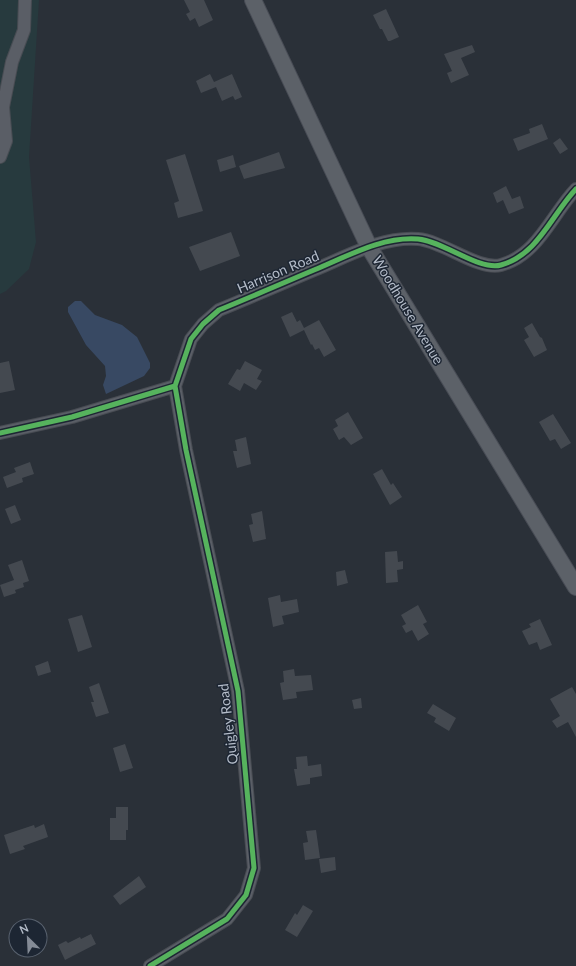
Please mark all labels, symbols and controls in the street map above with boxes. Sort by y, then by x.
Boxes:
street label: Harrison Road [234,247,321,296]
street label: Woodhouse Avenue [369,252,448,367]
street label: Quigley Road [214,683,241,766]
north arrow [8,918,48,958]
text: N [17,921,30,936]

